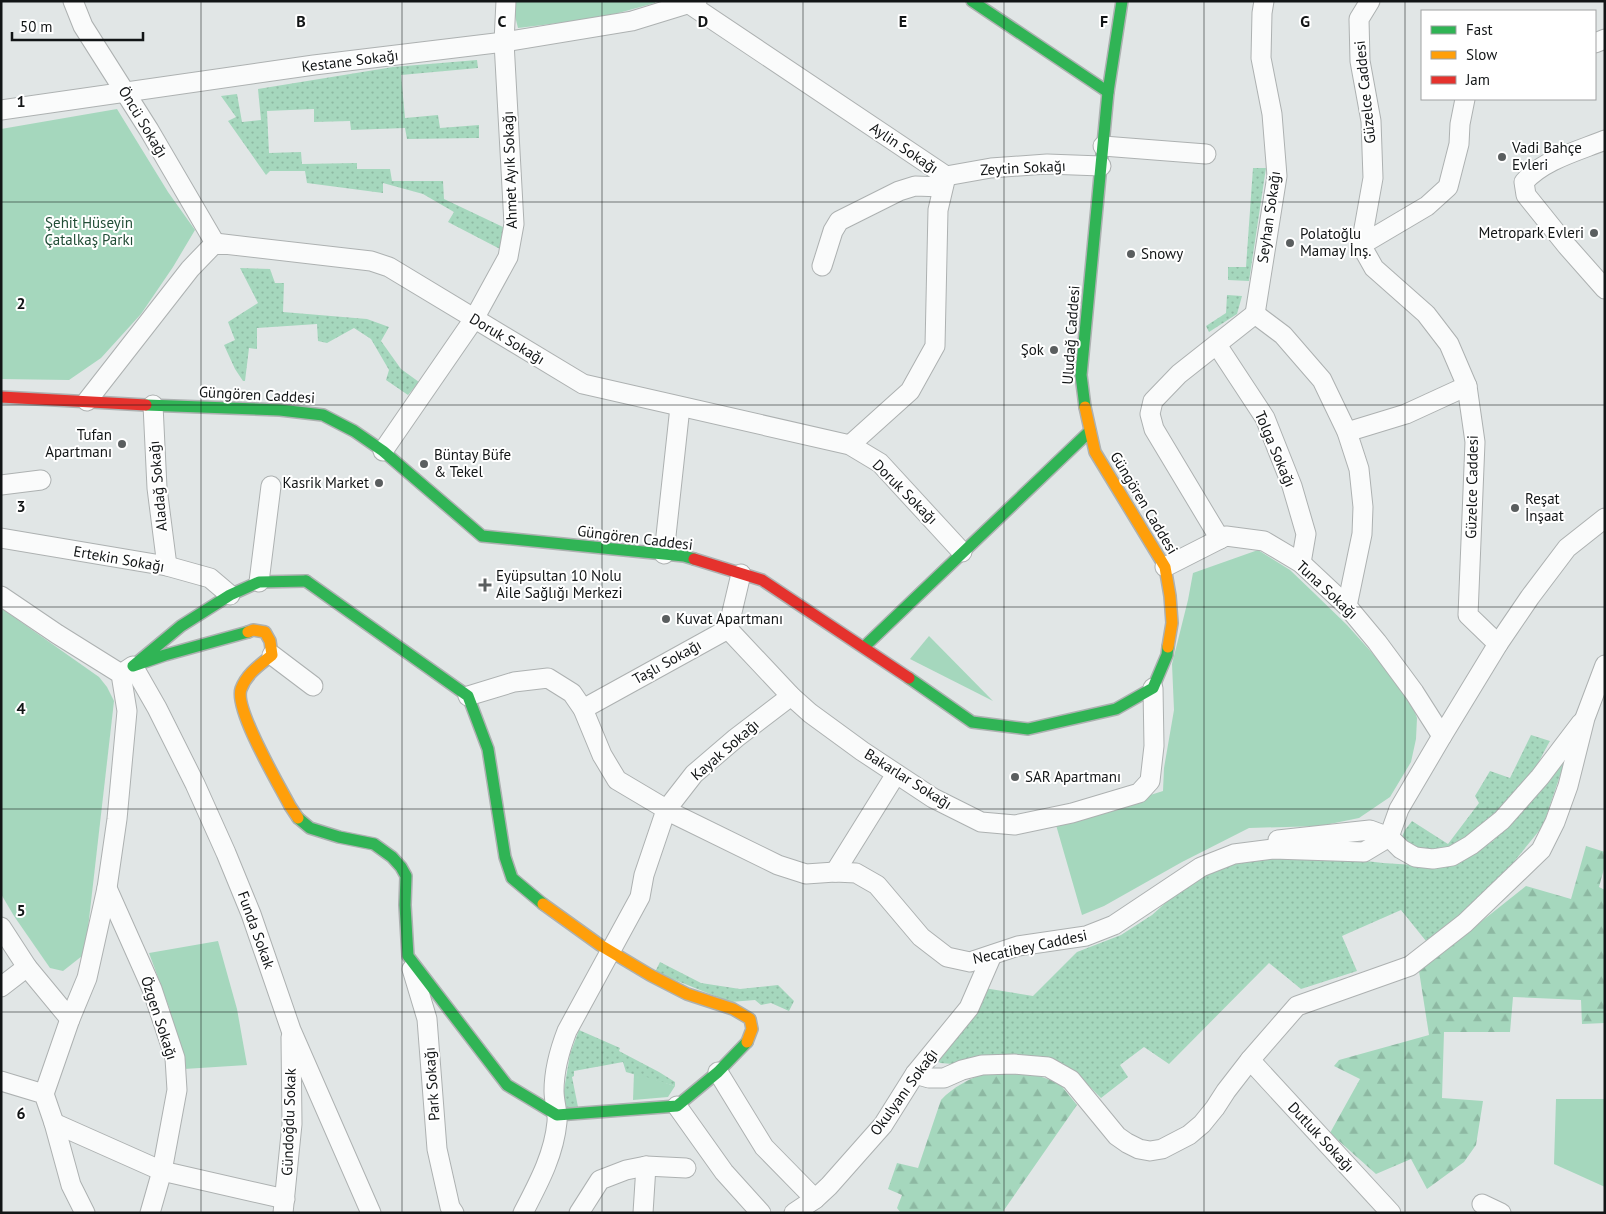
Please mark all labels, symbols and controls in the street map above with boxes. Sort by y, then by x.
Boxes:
scale bar [12,10,144,42]
legend [1421,10,1596,100]
text: B [296,11,306,31]
text: C [498,11,507,31]
text: D [698,11,708,31]
text: E [899,11,907,31]
text: F [1100,11,1108,31]
text: G [1300,11,1310,31]
text: 50 m [20,17,53,36]
text: Fast [1466,20,1493,39]
street label: Güzelce Caddesi [1350,40,1379,145]
street label: Kestane Sokağı [300,45,399,76]
text: Slow [1466,45,1497,64]
text: Jam [1465,70,1490,89]
street label: Öncü Sokağı [115,83,172,161]
text: 1 [16,91,26,111]
street label: Ahmet Ayık Sokağı [498,111,521,229]
street label: Aylin Sokağı [866,118,942,177]
place label: Vadi Bahçe Evleri [1511,138,1582,174]
marker: Vadi Bahçe Evleri [1496,151,1508,163]
street label: Zeytin Sokağı [980,156,1066,179]
street label: Seyhan Sokağı [1253,170,1284,264]
park label: Şehit Hüseyin Çatalkaş Parkı [44,213,134,249]
place label: Metropark Evleri [1479,223,1584,242]
place label: Polatoğlu Mamay İnş. [1300,224,1371,260]
marker: Metropark Evleri [1588,227,1600,239]
marker: Polatoğlu Mamay İnş. [1284,237,1296,249]
place label: Snowy [1141,244,1183,263]
marker: Snowy [1125,248,1137,260]
street label: Uludağ Caddesi [1058,285,1083,385]
text: 2 [16,293,26,313]
street label: Doruk Sokağı [466,309,548,368]
place label: Şok [1021,340,1045,359]
marker: Şok [1048,344,1060,356]
street label: Güngören Caddesi [198,382,316,407]
street label: Tolga Sokağı [1251,408,1300,490]
place label: Tufan Apartmanı [45,425,112,461]
street label: Güzelce Caddesi [1461,435,1482,539]
marker: Tufan Apartmanı [116,438,128,450]
street label: Aladağ Sokağı [144,440,171,532]
place label: Büntay Büfe & Tekel [434,445,511,481]
street label: Güngören Caddesi [1106,448,1183,557]
street label: Doruk Sokağı [869,455,942,528]
marker: Büntay Büfe & Tekel [418,458,430,470]
place label: Kasrik Market [283,473,369,492]
marker: Kasrik Market [373,477,385,489]
place label: Reşat İnşaat [1525,489,1564,525]
text: 3 [16,496,26,516]
marker: Reşat İnşaat [1509,502,1521,514]
street label: Güngören Caddesi [576,521,694,554]
street label: Ertekin Sokağı [72,541,166,576]
street label: Tuna Sokağı [1293,556,1362,623]
place label: Eyüpsultan 10 Nolu Aile Sağlığı Merkezi [496,566,623,602]
marker: Eyüpsultan 10 Nolu Aile Sağlığı Merkezi [478,578,492,592]
place label: Kuvat Apartmanı [676,609,783,628]
marker: Kuvat Apartmanı [660,613,672,625]
street label: Taşlı Sokağı [629,635,704,688]
text: 4 [16,698,26,718]
street label: Kayak Sokağı [687,715,763,784]
street label: Bakarlar Sokağı [861,744,956,813]
place label: SAR Apartmanı [1025,767,1121,786]
marker: SAR Apartmanı [1009,771,1021,783]
street label: Funda Sokak [234,888,280,972]
text: 5 [16,900,26,920]
street label: Necatibey Caddesi [971,925,1089,968]
street label: Özgen Sokağı [137,974,182,1062]
street label: Okulyanı Sokağı [866,1044,942,1139]
street label: Park Sokağı [419,1047,444,1122]
street label: Gündoğdu Sokak [277,1067,300,1176]
street label: Dutluk Sokağı [1284,1098,1359,1176]
text: 6 [16,1103,26,1123]

